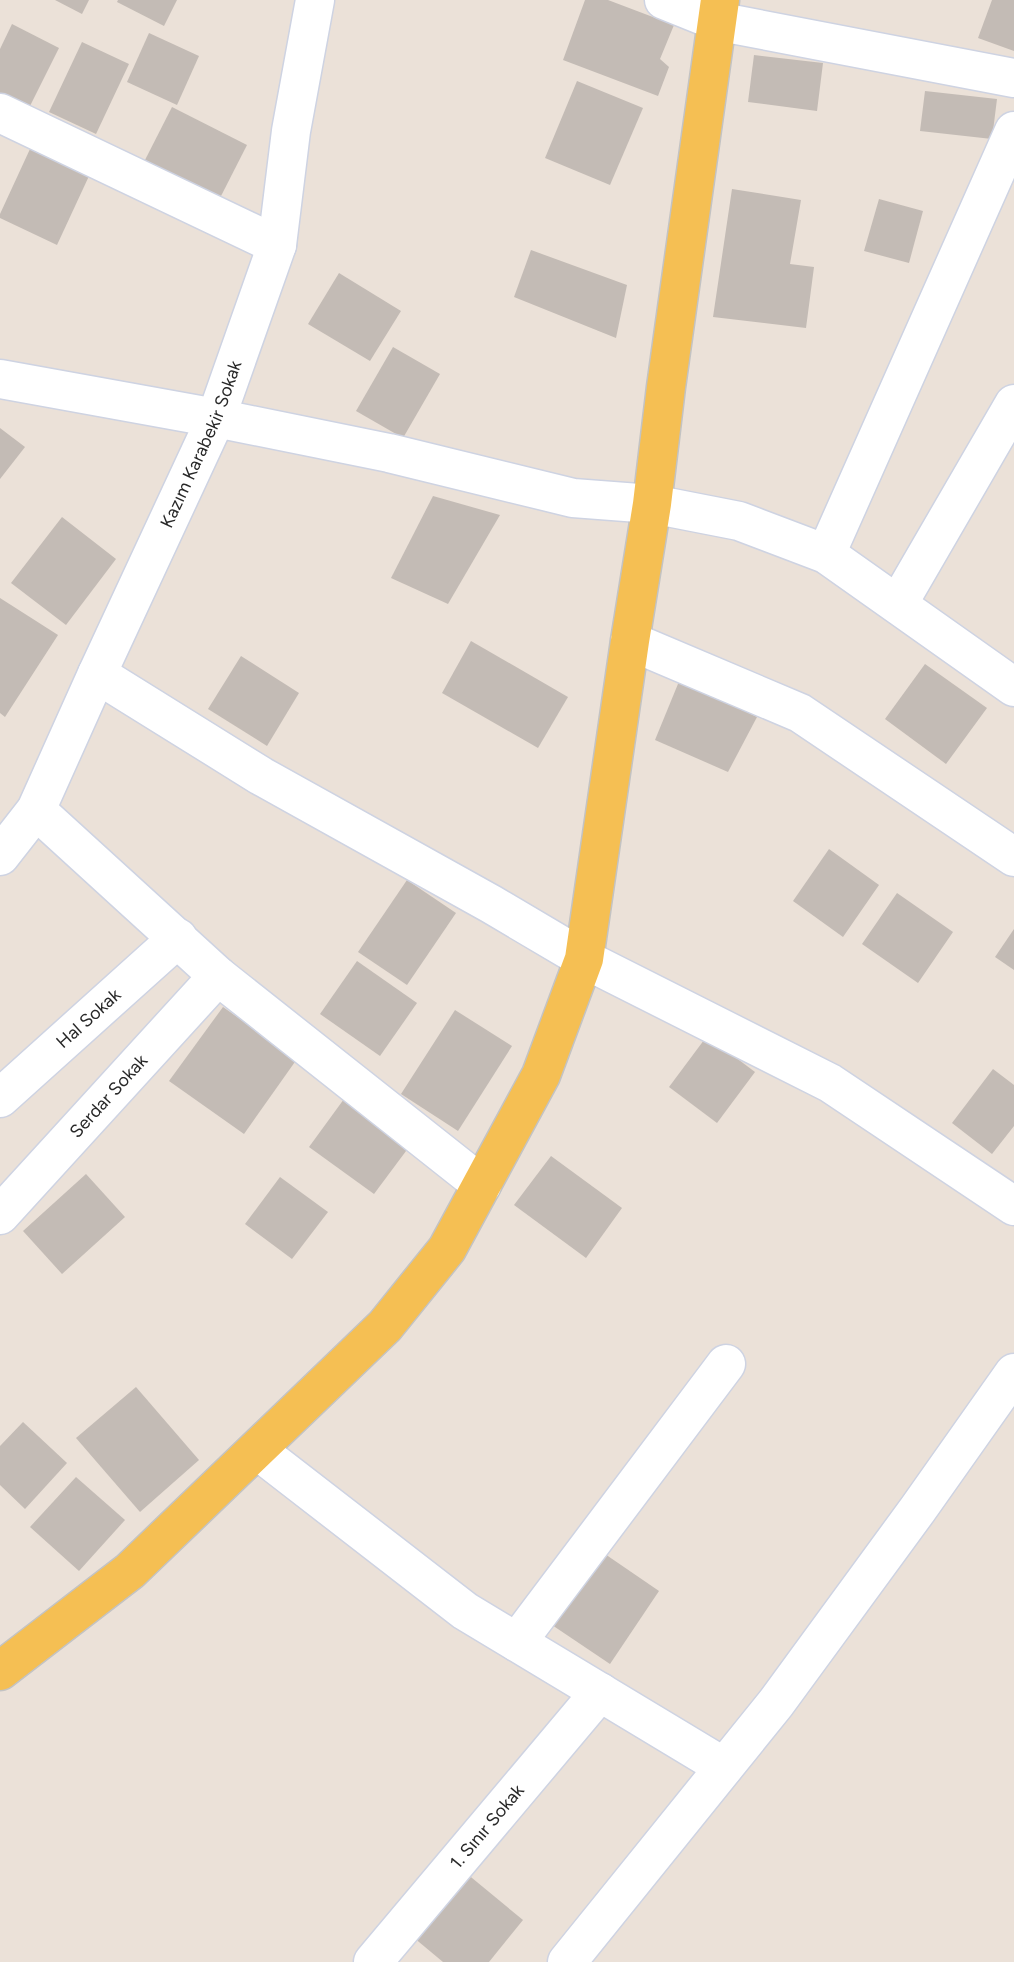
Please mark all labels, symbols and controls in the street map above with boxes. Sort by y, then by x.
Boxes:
street label: Kazım Karabekir Sokak [156,357,246,531]
street label: Hal Sokak [52,984,125,1053]
street label: Serdar Sokak [65,1050,152,1142]
street label: 1. Sınır Sokak [445,1780,529,1873]

